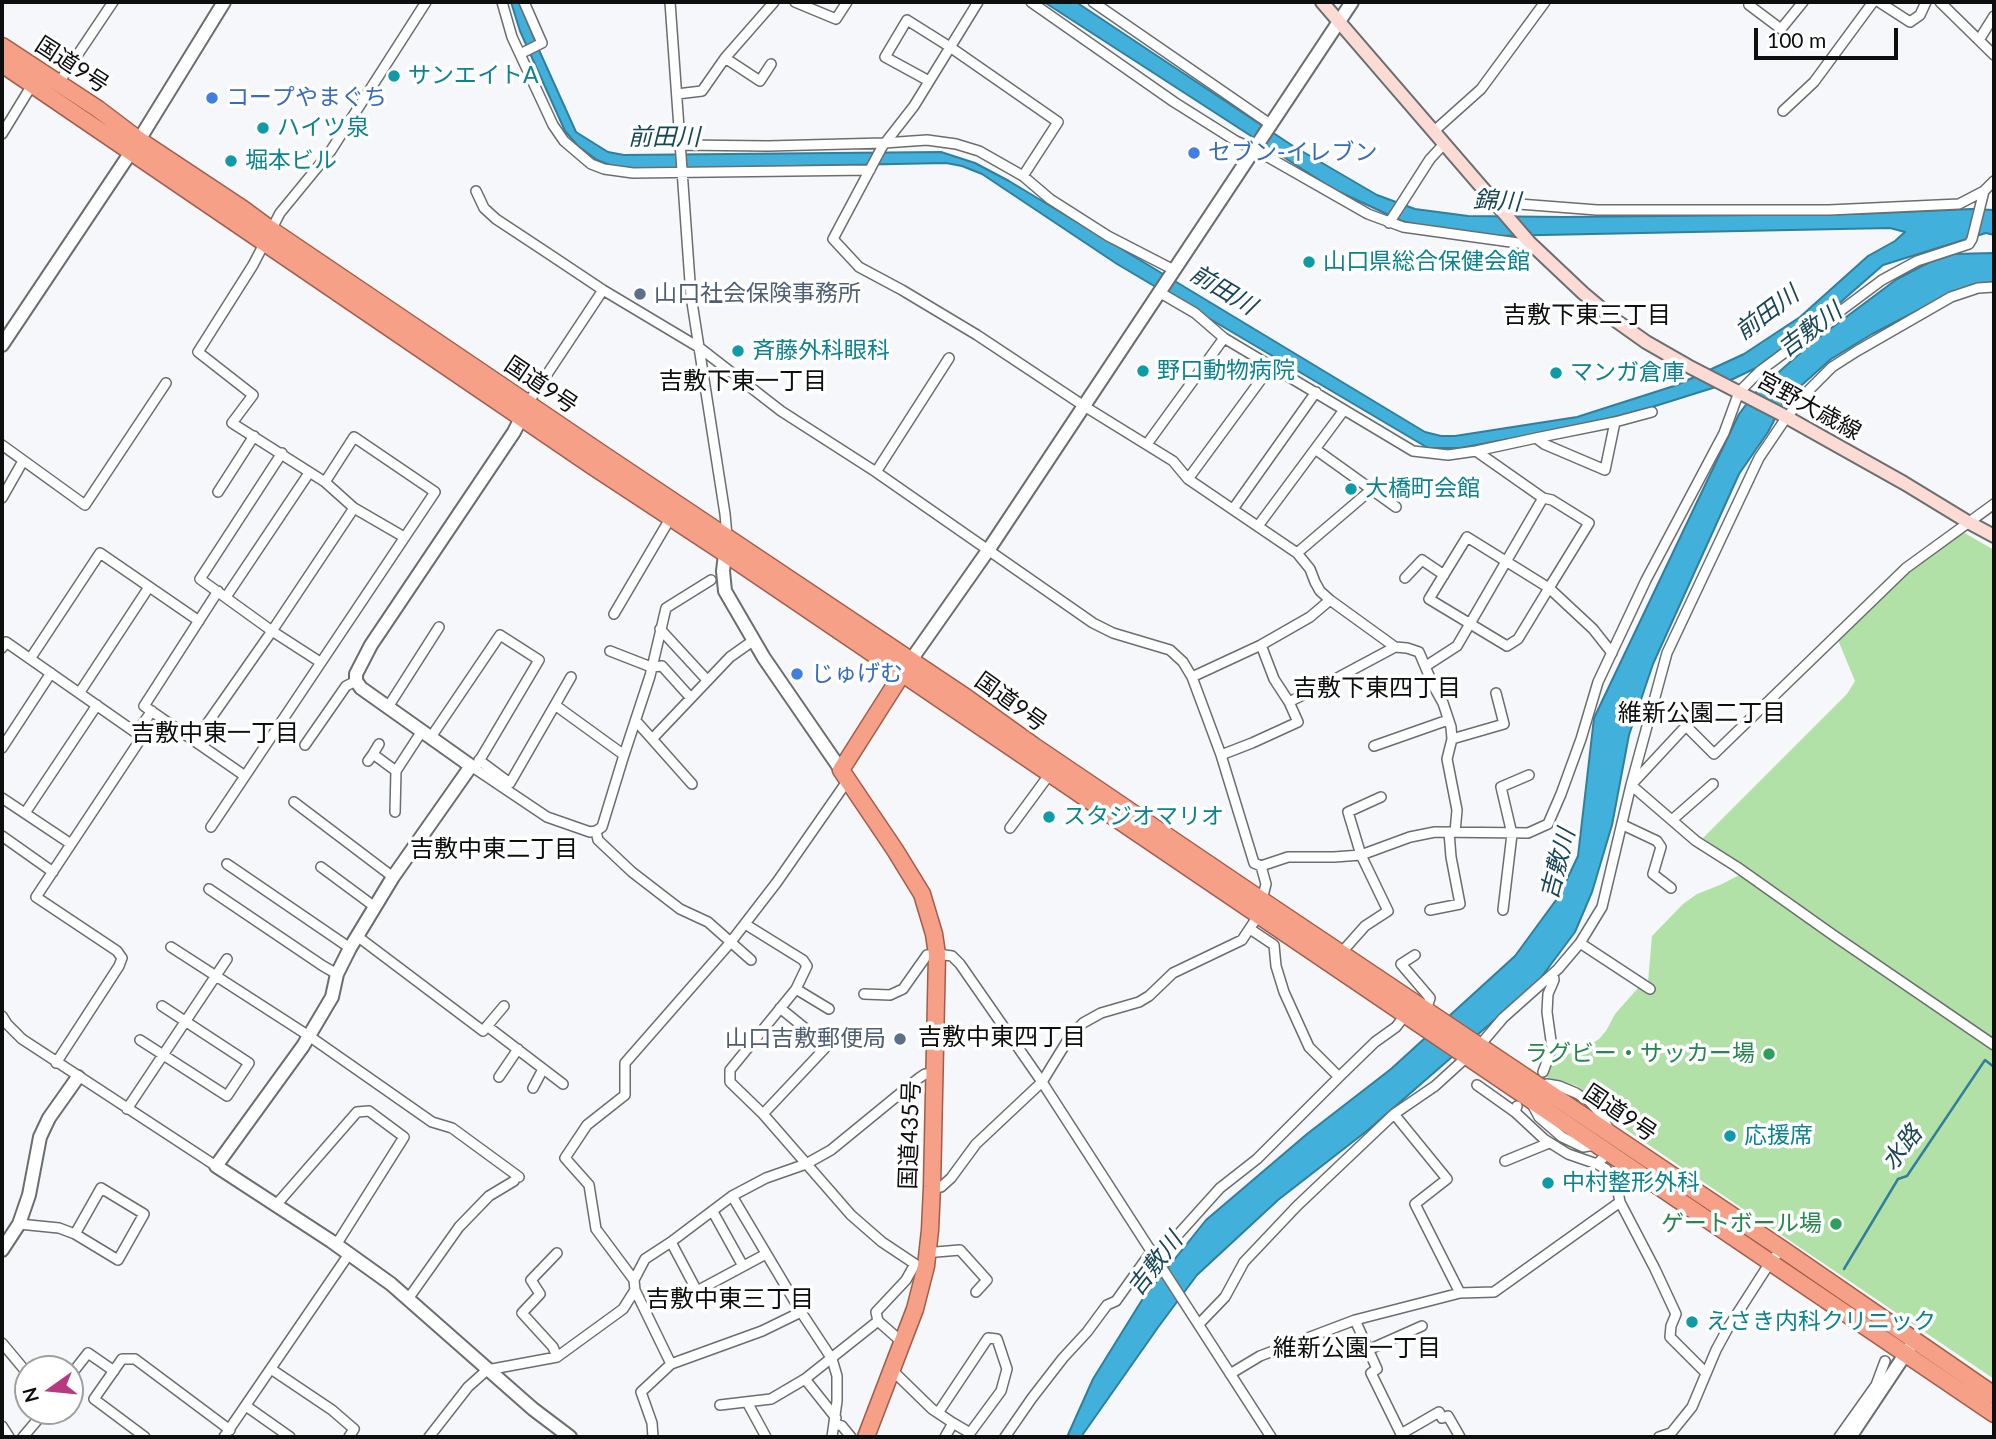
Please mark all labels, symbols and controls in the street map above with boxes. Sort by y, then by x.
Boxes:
scale bar [1758,14,1902,58]
text: 100 m [1767,27,1826,52]
street label: 国道9号 [30,31,114,99]
place label: サンエイトA [408,62,539,90]
marker: サンエイトA [386,68,402,84]
place label: コープやまぐち [226,84,387,112]
marker: コープやまぐち [204,90,220,106]
place label: ハイツ泉 [277,114,369,142]
marker: ハイツ泉 [255,120,271,136]
water label: 前田川 [628,123,700,151]
place label: セブン-イレブン [1208,139,1378,167]
marker: セブン-イレブン [1186,145,1202,161]
place label: 堀本ビル [245,147,337,175]
marker: 堀本ビル [223,153,239,169]
water label: 錦川 [1472,185,1522,217]
place label: 山口県総合保健会館 [1323,248,1530,276]
marker: 山口県総合保健会館 [1301,254,1317,270]
water label: 前田川 [1185,259,1261,321]
place label: 山口社会保険事務所 [654,280,861,308]
water label: 前田川 [1730,280,1804,346]
marker: 山口社会保険事務所 [632,286,648,302]
water label: 吉敷川 [1773,297,1847,363]
district label: 吉敷下東三丁目 [1503,301,1671,329]
place label: 斉藤外科眼科 [752,337,890,365]
marker: 斉藤外科眼科 [730,343,746,359]
street label: 国道9号 [499,351,583,419]
place label: 野口動物病院 [1157,357,1295,385]
place label: マンガ倉庫 [1570,359,1685,387]
marker: 野口動物病院 [1135,363,1151,379]
marker: マンガ倉庫 [1548,365,1564,381]
street label: 宮野大歳線 [1752,366,1866,446]
district label: 吉敷下東一丁目 [659,367,827,395]
place label: 大橋町会館 [1365,475,1480,503]
marker: 大橋町会館 [1343,481,1359,497]
place label: じゅげむ [811,660,903,688]
marker: じゅげむ [789,666,805,682]
street label: 国道9号 [970,667,1052,737]
district label: 吉敷下東四丁目 [1293,674,1461,702]
district label: 維新公園二丁目 [1618,699,1786,727]
district label: 吉敷中東一丁目 [131,719,299,747]
place label: スタジオマリオ [1063,803,1224,831]
marker: スタジオマリオ [1041,809,1057,825]
water label: 吉敷川 [1535,825,1581,903]
district label: 吉敷中東二丁目 [410,835,578,863]
district label: 吉敷中東四丁目 [918,1023,1086,1051]
place label: 山口吉敷郵便局 [725,1025,886,1053]
marker: 山口吉敷郵便局 [892,1031,908,1047]
place label: ラグビー・サッカー場 [1525,1040,1755,1068]
marker: ラグビー・サッカー場 [1761,1046,1777,1062]
street label: 国道9号 [1578,1079,1662,1147]
street label: 国道435号 [894,1080,926,1190]
water label: 水路 [1876,1120,1928,1176]
place label: 応援席 [1744,1122,1813,1150]
marker: 応援席 [1722,1128,1738,1144]
place label: 中村整形外科 [1562,1169,1700,1197]
marker: 中村整形外科 [1540,1175,1556,1191]
place label: ゲートボール場 [1661,1210,1822,1238]
marker: ゲートボール場 [1828,1216,1844,1232]
water label: 吉敷川 [1121,1227,1189,1301]
district label: 吉敷中東三丁目 [646,1285,814,1313]
place label: えさき内科クリニック [1706,1308,1936,1336]
marker: えさき内科クリニック [1684,1314,1700,1330]
district label: 維新公園一丁目 [1273,1334,1441,1362]
north arrow [14,1355,84,1425]
text: N [17,1385,43,1405]

